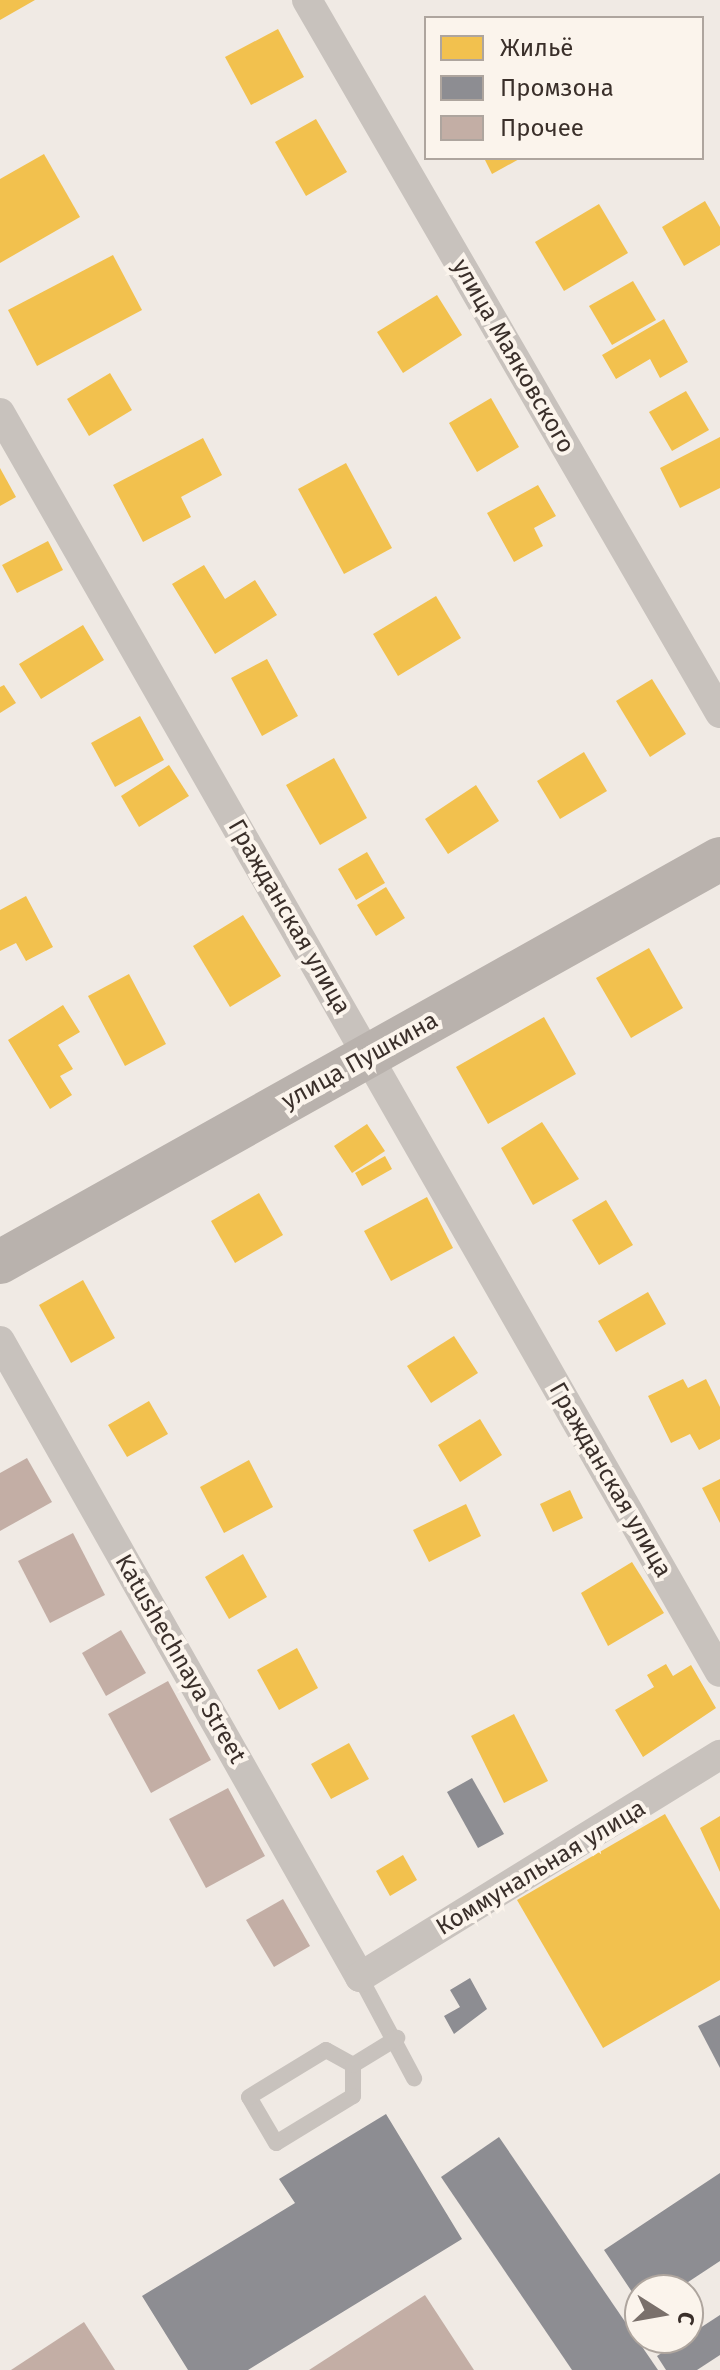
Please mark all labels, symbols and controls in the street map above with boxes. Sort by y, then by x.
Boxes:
legend [424,16,704,160]
text: Жильё [500,34,573,62]
text: Промзона [500,74,614,102]
text: Прочее [500,114,584,142]
street label: улица Маяковского [446,254,580,458]
street label: Гражданская улица [221,814,357,1020]
street label: улица Пушкина [277,1006,443,1116]
street label: Гражданская улица [542,1377,678,1583]
street label: Katushechnaya Street [108,1549,252,1769]
street label: Коммунальная улица [431,1794,651,1942]
north arrow [624,2274,704,2354]
text: С [672,2310,701,2327]

